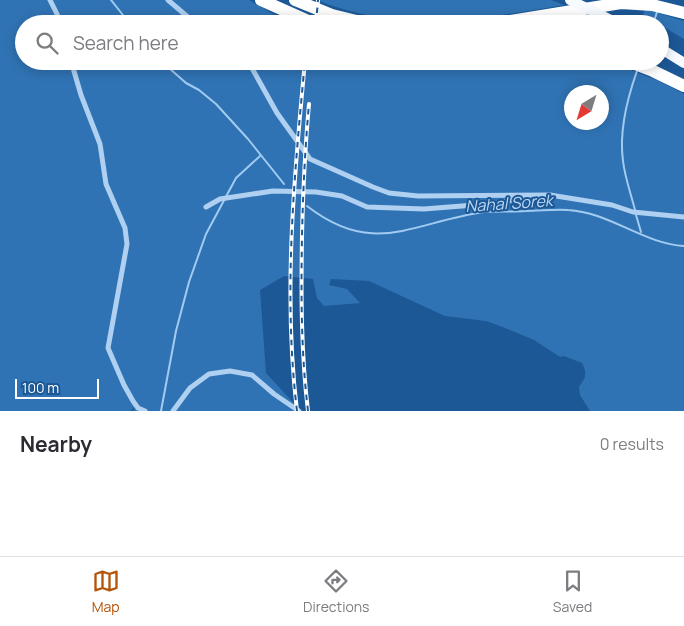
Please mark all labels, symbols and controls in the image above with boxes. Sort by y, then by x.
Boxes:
search box [15,15,669,70]
icon: search [33,29,61,57]
text: Search here [73,30,179,56]
north arrow [564,85,609,130]
water label: Nahal Sorek [465,189,555,217]
scale bar [15,376,99,399]
text: 100 m [22,378,59,397]
text: Nearby [20,430,92,458]
text: 0 results [600,433,664,455]
tab: Map [92,567,120,616]
tab: Directions [303,567,369,616]
tab: Saved [553,567,592,616]

